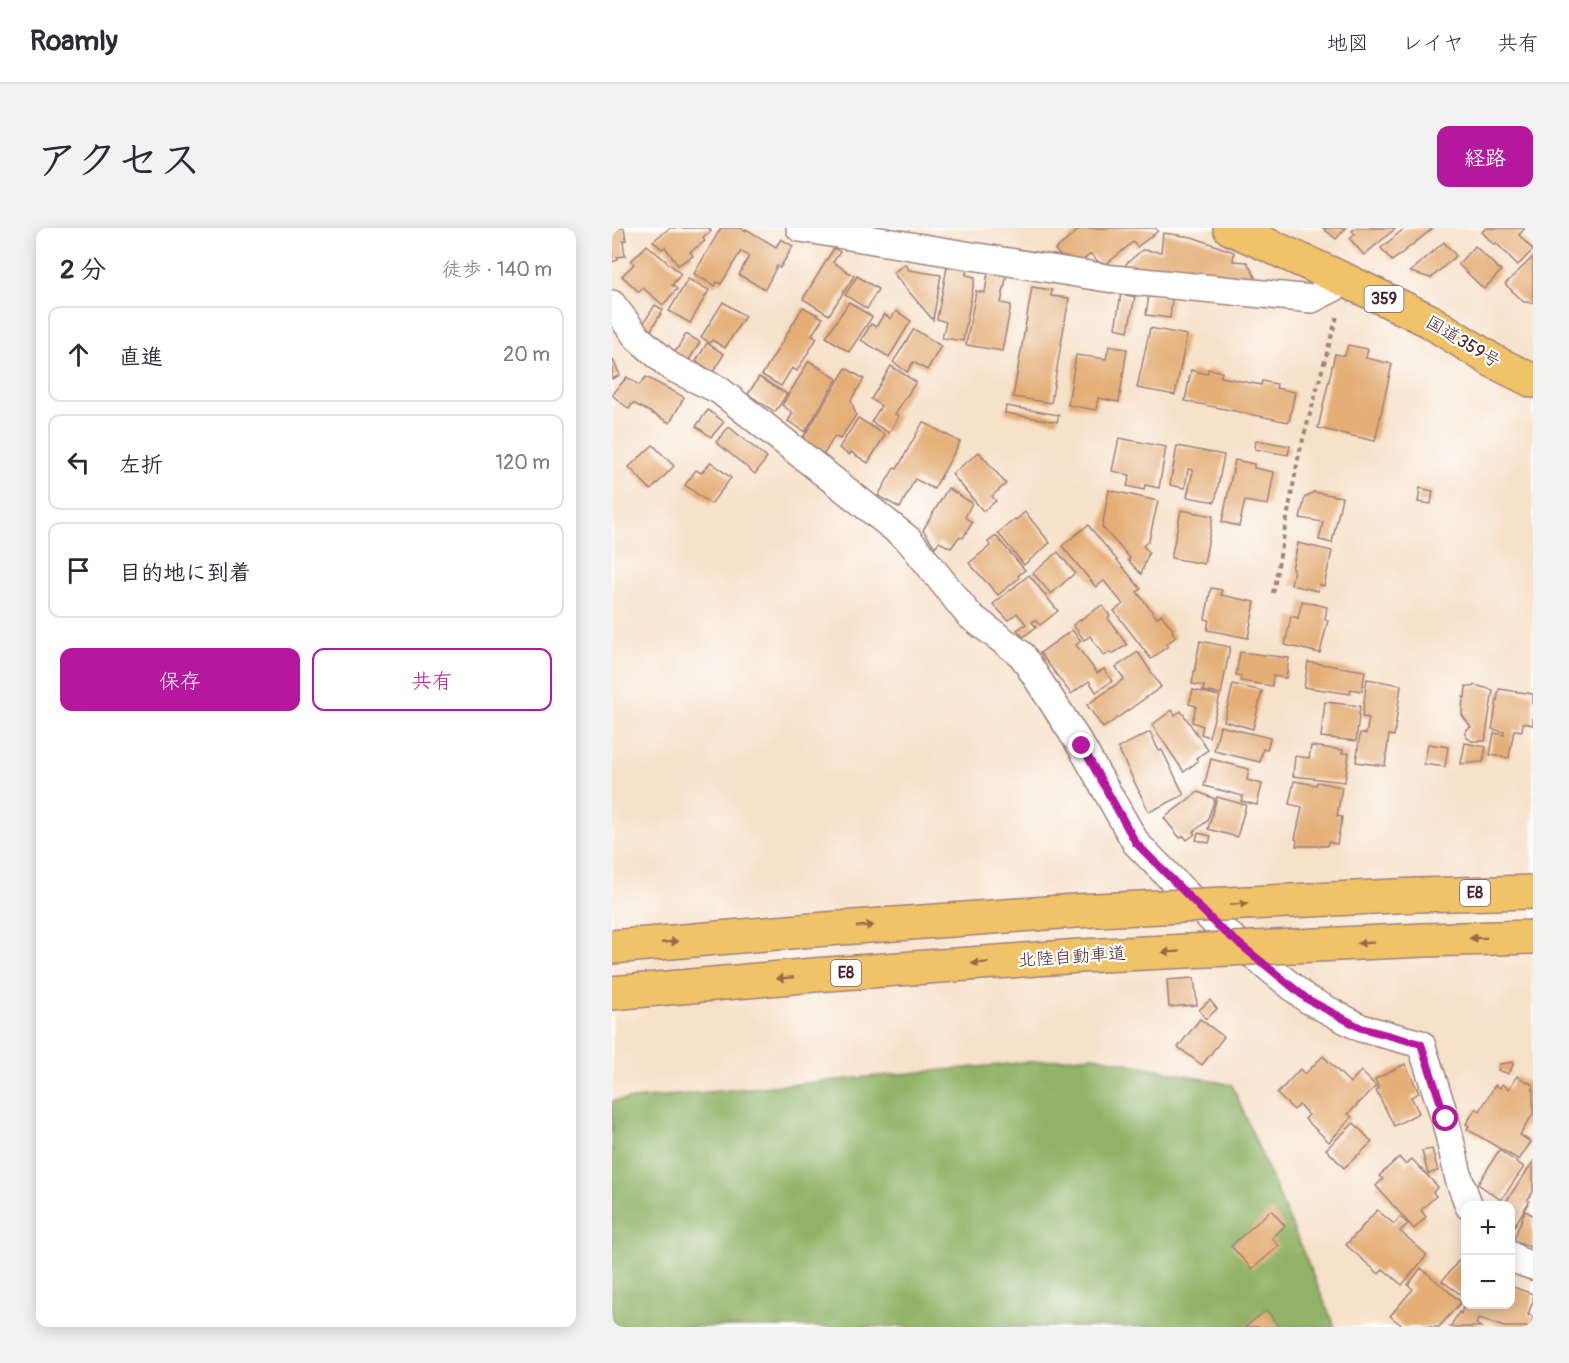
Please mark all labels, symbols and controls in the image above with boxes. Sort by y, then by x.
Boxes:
text: Roamly [30,24,118,59]
text: 地図 [1327,30,1369,57]
text: レイヤ [1402,30,1464,57]
text: 共有 [1497,30,1539,57]
button: 経路 [1437,126,1533,187]
text: アクセス [36,135,201,187]
text: 2 分 [60,254,106,286]
text: 徒歩 · 140 m [442,257,552,282]
road number: 359 [1364,286,1404,312]
street label: 国道359号 [1421,311,1505,373]
icon: ahead [62,338,95,371]
text: 20 m [503,342,550,367]
text: 直進 [119,343,163,371]
icon: left [62,446,95,479]
text: 120 m [495,450,550,475]
text: 左折 [119,451,163,479]
icon: arrive [62,554,95,587]
text: 目的地に到着 [119,559,251,587]
button: 保存 [60,648,300,711]
button: 共有 [312,648,552,711]
route end [1068,732,1094,758]
road number: E8 [1460,880,1490,906]
one-way arrow [1229,899,1248,908]
one-way arrow [855,921,874,931]
one-way arrow [1469,934,1488,943]
one-way arrow [661,937,680,947]
one-way arrow [1356,938,1375,947]
street label: 北陸自動車道 [1017,942,1127,972]
one-way arrow [1161,947,1180,956]
one-way arrow [970,958,989,968]
road number: E8 [831,960,861,986]
one-way arrow [776,973,795,983]
route start [1432,1105,1458,1131]
map controls [1461,1201,1515,1309]
button: + [1461,1201,1515,1255]
button: − [1461,1255,1515,1309]

